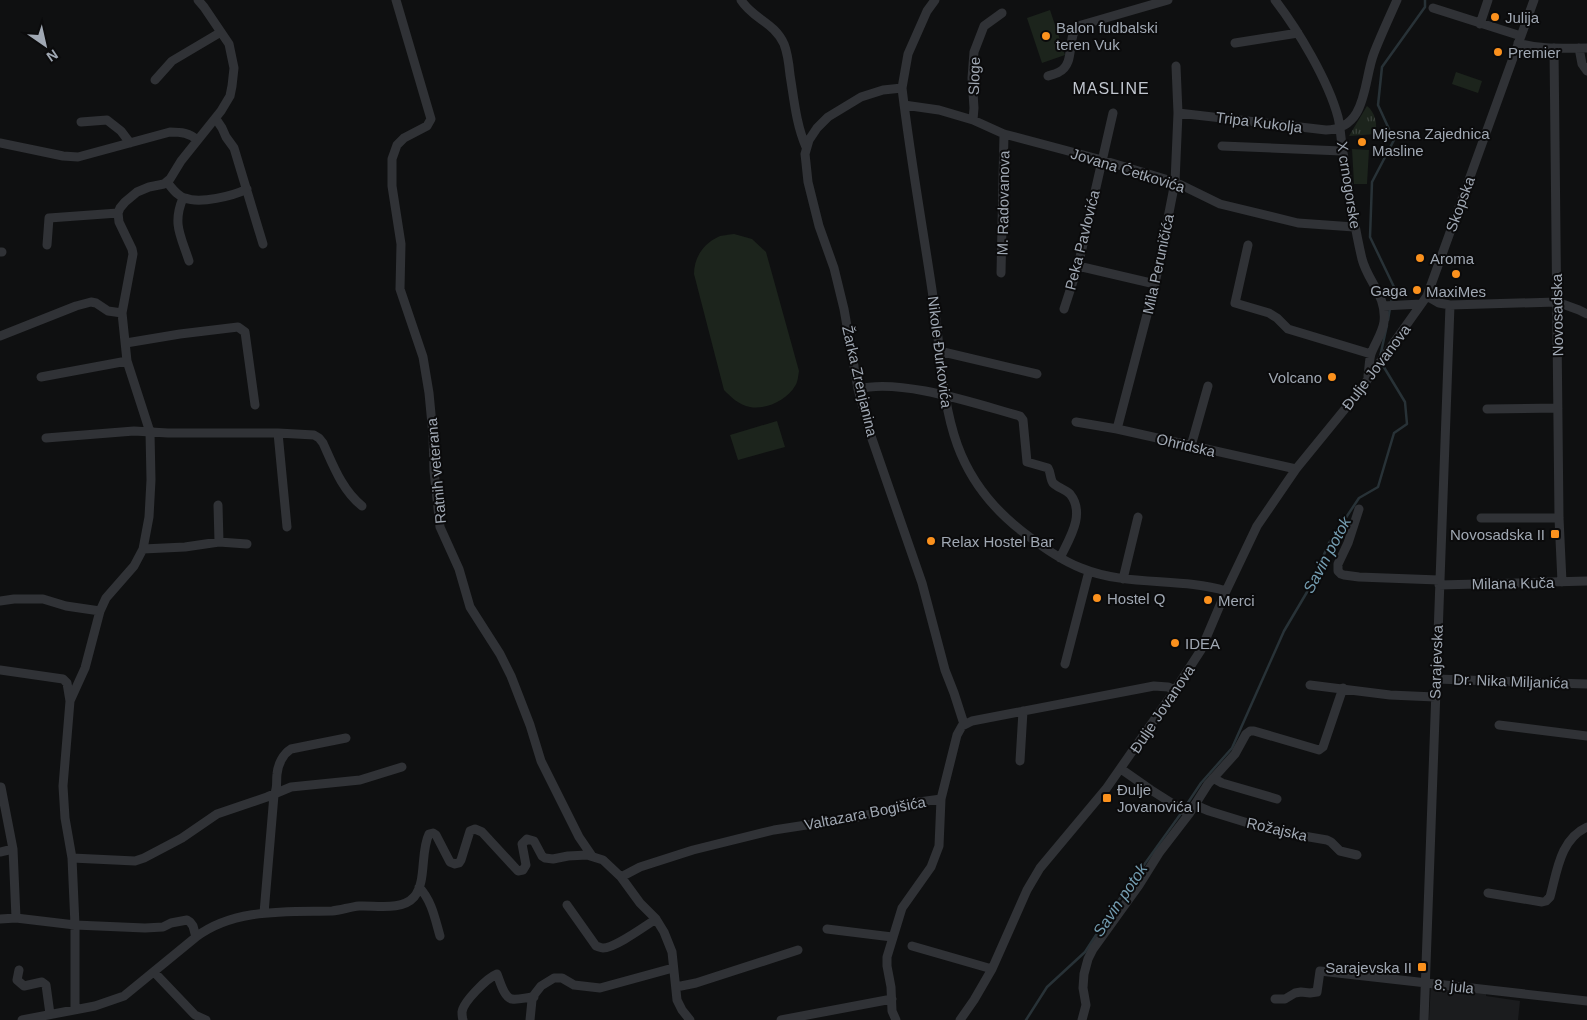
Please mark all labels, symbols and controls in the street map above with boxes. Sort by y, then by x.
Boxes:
place label: Julija [1505,9,1540,26]
marker: Julija [1489,11,1501,23]
place label: Balon fudbalski teren Vuk [1056,19,1158,53]
north arrow [20,20,70,70]
marker: Balon fudbalski teren Vuk [1040,30,1052,42]
place label: Premier [1508,44,1561,61]
text: N [44,46,61,65]
marker: Premier [1492,46,1504,58]
street label: Sloge [965,57,983,95]
district label: MASLINE [1072,80,1150,97]
street label: Tripa Kukolja [1215,108,1304,136]
place label: Mjesna Zajednica Masline [1372,125,1490,159]
marker: Mjesna Zajednica Masline [1356,136,1368,148]
street label: X crnogorske [1334,140,1364,230]
street label: Jovana Ćetkovića [1069,145,1188,196]
street label: M. Radovanova [994,150,1012,256]
street label: Skopska [1442,173,1478,234]
street label: Peka Pavlovića [1061,188,1103,292]
street label: Mila Peruničića [1139,212,1177,316]
place label: Aroma [1430,250,1475,267]
marker: Aroma [1414,252,1426,264]
marker: MaxiMes [1450,268,1462,280]
street label: Novosadska [1548,273,1566,356]
place label: Gaga [1370,282,1408,299]
place label: MaxiMes [1426,283,1486,300]
marker: Gaga [1411,284,1423,296]
street label: Nikole Đurkovića [925,295,955,410]
street label: Đulje Jovanova [1338,320,1414,413]
street label: Žarka Zrenjanina [839,324,881,439]
place label: Volcano [1269,369,1322,386]
marker: Volcano [1326,371,1338,383]
street label: Ratnih veterana [423,417,449,524]
street label: Ohridska [1155,430,1218,460]
water label: Savin potok [1300,513,1355,596]
place label: Novosadska II [1450,526,1545,543]
marker: Novosadska II [1549,528,1561,540]
place label: Relax Hostel Bar [941,533,1054,550]
marker: Relax Hostel Bar [925,535,937,547]
street label: Milana Kuča [1472,574,1555,592]
place label: Hostel Q [1107,590,1165,607]
marker: Hostel Q [1091,592,1103,604]
place label: Merci [1218,592,1255,609]
marker: Merci [1202,594,1214,606]
street label: Sarajevska [1426,624,1446,699]
place label: IDEA [1185,635,1220,652]
marker: IDEA [1169,637,1181,649]
street label: Đulje Jovanova [1126,661,1198,756]
street label: Dr. Nika Miljanića [1453,670,1570,692]
place label: Đulje Jovanovića I [1117,781,1200,815]
marker: Đulje Jovanovića I [1101,792,1113,804]
street label: Valtazara Bogišića [803,793,928,833]
street label: Rožajska [1245,814,1310,844]
water label: Savin potok [1090,860,1151,939]
place label: Sarajevska II [1325,959,1412,976]
marker: Sarajevska II [1416,961,1428,973]
street label: 8. jula [1433,975,1475,997]

